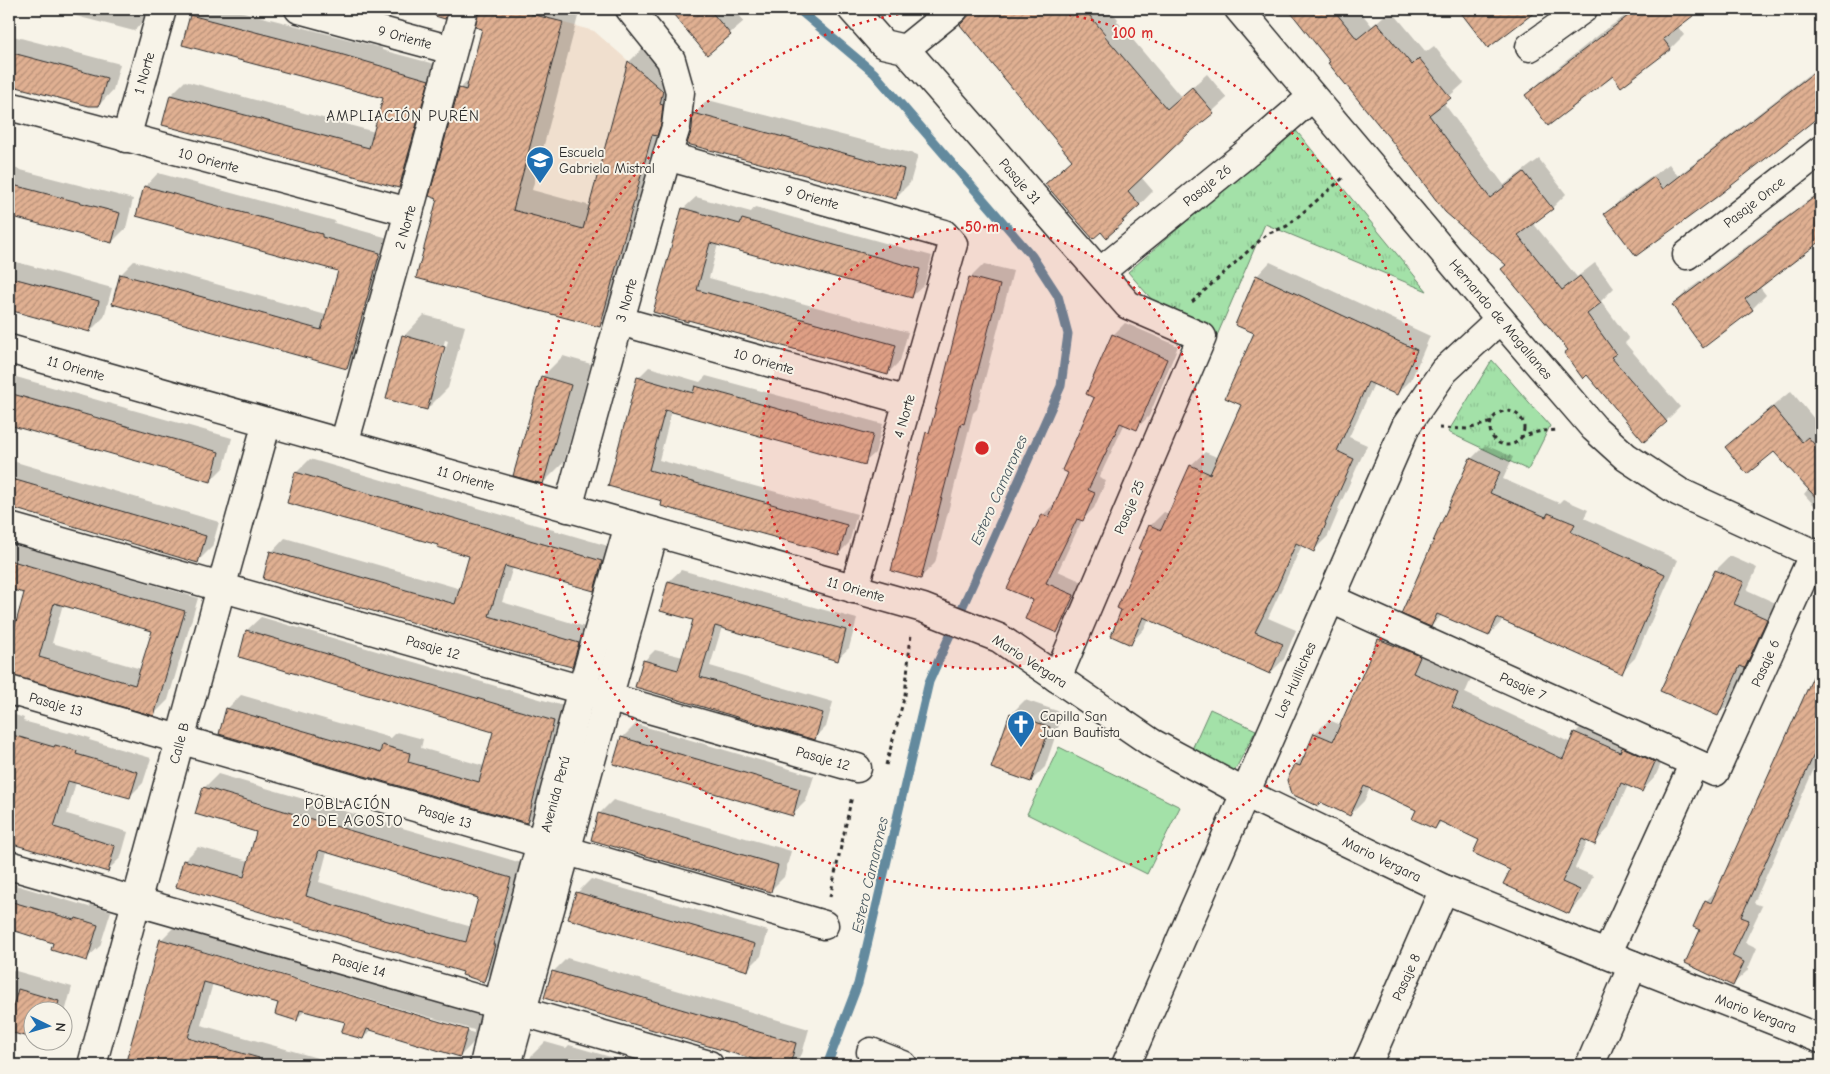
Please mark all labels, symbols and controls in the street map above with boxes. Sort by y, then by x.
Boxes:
street label: 9 Oriente [376,22,434,53]
text: 100 m [1113,24,1153,42]
street label: 1 Norte [130,50,159,96]
district label: AMPLIACIÓN PURÉN [326,106,480,125]
street label: 10 Oriente [177,144,241,177]
place label: Escuela Gabriela Mistral [559,144,655,177]
school or university icon: Escuela Gabriela Mistral [525,145,555,184]
street label: Pasaje 31 [995,155,1044,208]
street label: Pasaje 26 [1180,161,1235,210]
street label: Pasaje Once [1720,173,1788,232]
street label: 9 Oriente [783,182,841,213]
street label: 2 Norte [391,203,420,251]
text: 50 m [965,218,999,236]
street label: Hernando de Magallanes [1445,256,1556,383]
street label: 3 Norte [612,276,641,324]
street label: 10 Oriente [732,345,796,378]
street label: 11 Oriente [45,352,107,385]
street label: 4 Norte [890,393,919,440]
water label: Estero Camarones [967,432,1032,548]
centre of rings [973,439,991,457]
street label: 11 Oriente [435,462,497,495]
street label: Pasaje 25 [1110,477,1148,537]
street label: 11 Oriente [825,573,887,606]
street label: Mario Vergara [989,631,1070,692]
street label: Pasaje 12 [404,632,462,663]
street label: Pasaje 6 [1748,637,1783,690]
street label: Los Huilliches [1271,639,1320,721]
street label: Pasaje 7 [1497,669,1549,704]
street label: Pasaje 13 [27,689,85,720]
place label: Capilla San Juan Bautista [1040,708,1120,741]
church icon: Capilla San Juan Bautista [1006,709,1036,748]
street label: Calle B [166,720,193,766]
street label: Pasaje 12 [794,743,852,774]
street label: Avenida Perú [537,754,574,834]
district label: POBLACIÓN 20 DE AGOSTO [292,794,404,830]
street label: Pasaje 13 [416,801,474,832]
water label: Estero Camarones [848,815,892,935]
street label: Mario Vergara [1340,833,1424,886]
street label: Pasaje 14 [330,950,388,981]
street label: Pasaje 8 [1389,951,1424,1003]
street label: Mario Vergara [1713,990,1799,1037]
north arrow [22,1002,72,1052]
text: N [52,1022,69,1032]

